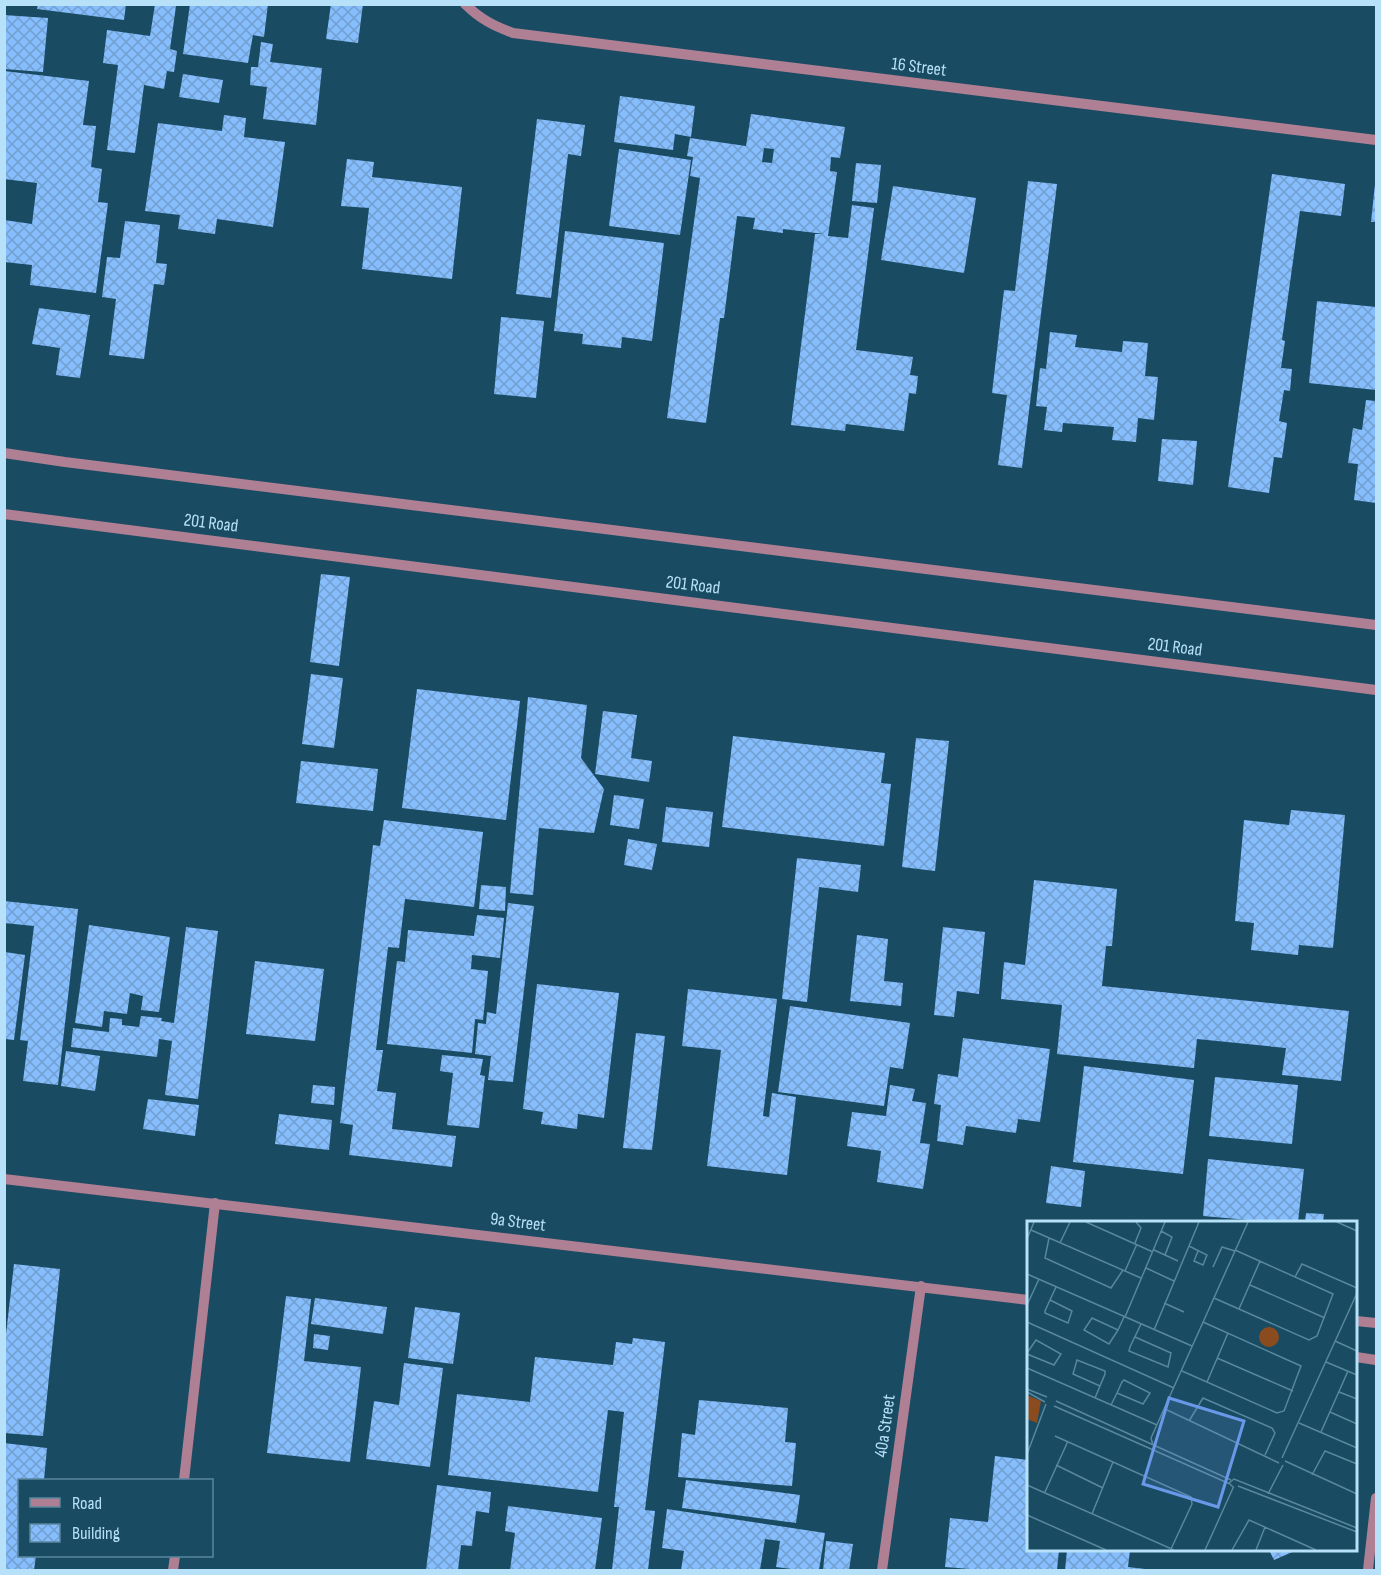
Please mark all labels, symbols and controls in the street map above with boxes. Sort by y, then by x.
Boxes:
street label: 16 Street [890,53,948,81]
street label: 201 Road [183,509,239,537]
street label: 201 Road [665,571,721,599]
street label: 201 Road [1147,633,1203,661]
street label: 9a Street [489,1208,547,1236]
inset map [1027,1221,1357,1551]
street label: 40a Street [870,1393,900,1459]
legend [18,1479,213,1557]
text: Road [72,1493,102,1514]
text: Building [72,1523,120,1544]

